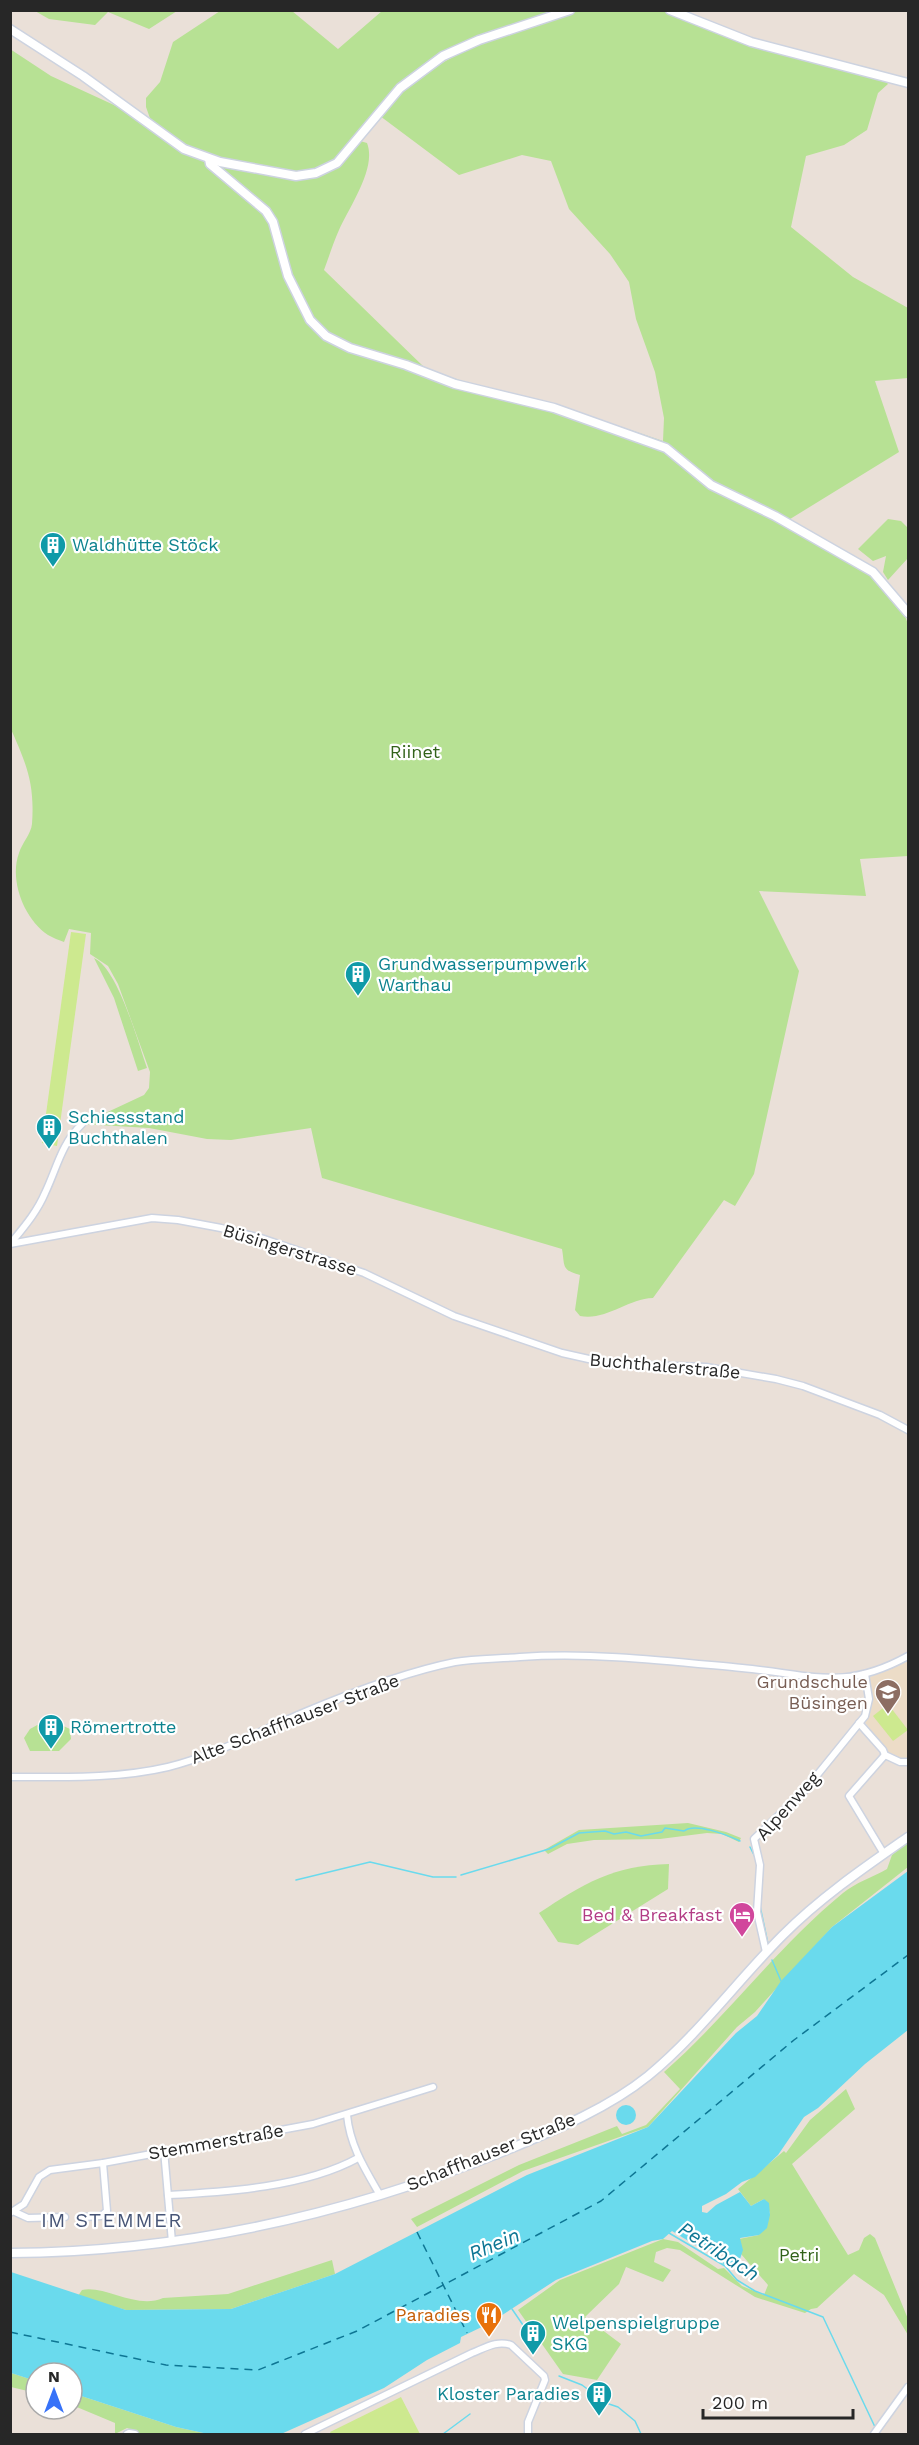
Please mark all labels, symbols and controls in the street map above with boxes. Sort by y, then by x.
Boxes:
building icon: Waldhütte Stöck [38,530,68,568]
place label: Waldhütte Stöck [72,534,218,555]
park label: Riinet [390,741,441,762]
place label: Grundwasserpumpwerk Warthau [378,953,587,995]
building icon: Grundwasserpumpwerk Warthau [343,959,373,997]
place label: Schiessstand Buchthalen [68,1106,185,1148]
building icon: Schiessstand Buchthalen [34,1112,64,1150]
street label: Büsingerstrasse [221,1219,360,1280]
street label: Buchthalerstraße [589,1348,741,1383]
street label: Alte Schaffhauser Straße [188,1669,402,1768]
place label: Grundschule Büsingen [756,1671,868,1713]
school or university icon: Grundschule Büsingen [873,1677,903,1715]
building icon: Römertrotte [36,1712,66,1750]
place label: Römertrotte [70,1716,176,1737]
street label: Alpenweg [751,1767,824,1844]
hotel icon: Bed & Breakfast [727,1900,757,1938]
place label: Bed & Breakfast [582,1904,722,1925]
street label: Schaffhauser Straße [403,2108,578,2195]
street label: Stemmerstraße [147,2119,285,2164]
district label: IM STEMMER [41,2208,183,2232]
water label: Petribach [674,2216,764,2286]
water label: Rhein [465,2223,523,2265]
park label: Petri [779,2244,819,2265]
restaurant icon: Paradies [474,2300,504,2338]
place label: Paradies [396,2304,470,2325]
place label: Welpenspielgruppe SKG [552,2312,720,2354]
building icon: Welpenspielgruppe SKG [518,2318,548,2356]
north arrow [24,2361,84,2421]
text: N [48,2367,60,2386]
building icon: Kloster Paradies [584,2379,614,2417]
scale bar [703,2382,853,2420]
place label: Kloster Paradies [437,2383,580,2404]
text: 200 m [712,2392,768,2413]

